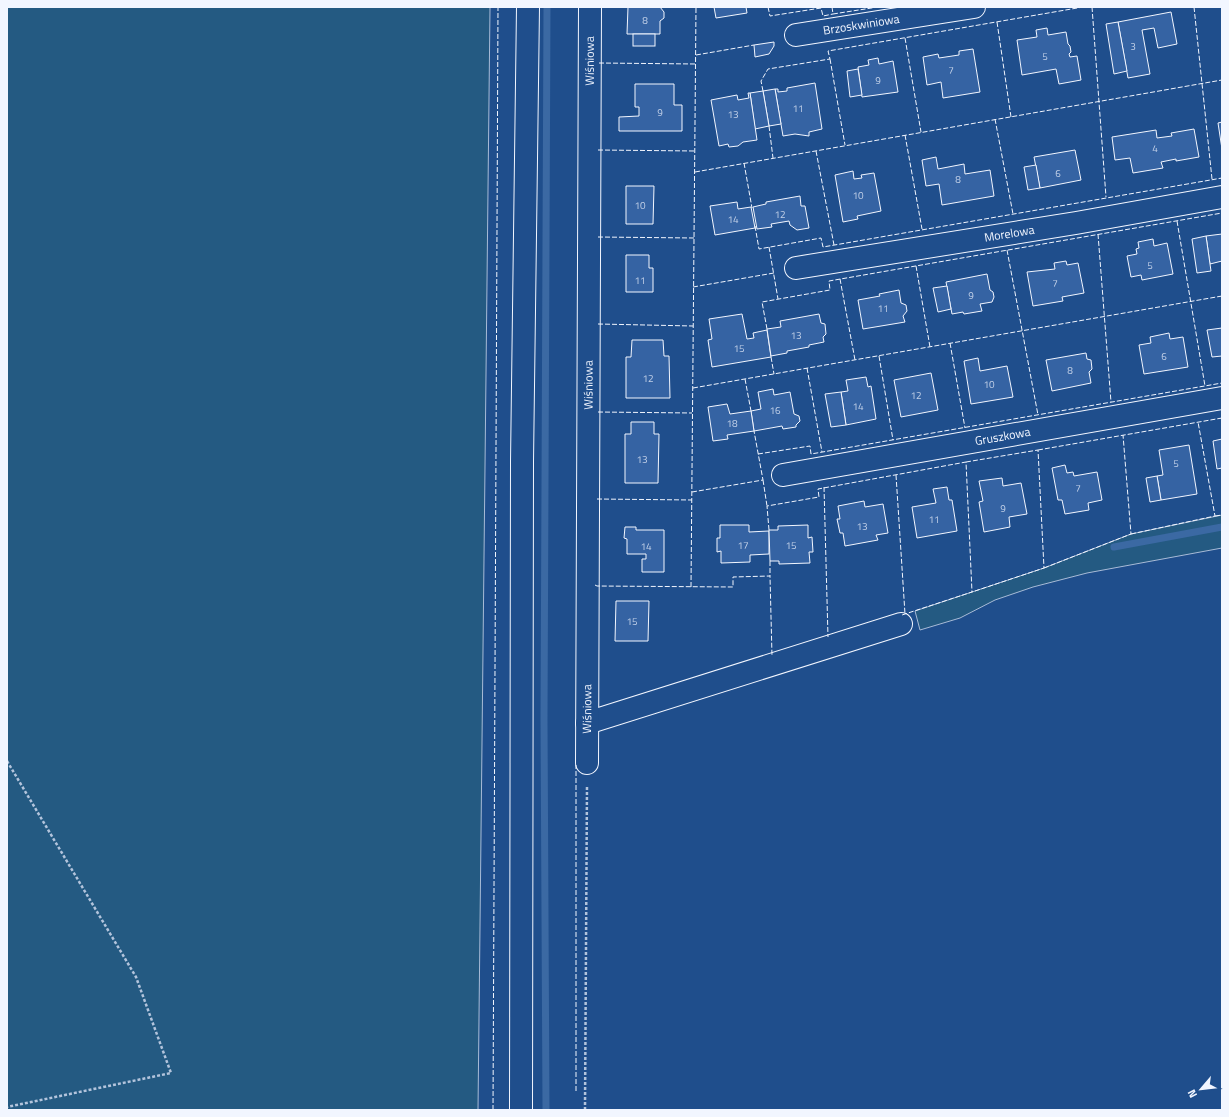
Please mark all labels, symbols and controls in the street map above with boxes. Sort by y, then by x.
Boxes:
street label: Brzoskwiniowa [822,9,901,40]
house number: 8 [642,13,648,28]
street label: Wiśniowa [580,36,599,86]
house number: 3 [1130,39,1136,54]
house number: 5 [1042,49,1048,64]
house number: 7 [948,63,954,78]
house number: 9 [875,73,881,88]
house number: 11 [792,101,804,116]
house number: 9 [657,105,663,120]
house number: 13 [727,107,739,122]
house number: 4 [1152,141,1158,156]
house number: 6 [1055,166,1061,181]
house number: 8 [955,172,961,187]
house number: 10 [852,188,864,203]
house number: 10 [634,198,646,213]
house number: 12 [774,207,786,222]
house number: 14 [727,212,739,227]
street label: Morelowa [983,220,1036,247]
house number: 5 [1147,258,1153,273]
house number: 11 [634,273,646,288]
house number: 7 [1052,276,1058,291]
house number: 9 [968,288,974,303]
house number: 11 [877,301,889,316]
house number: 13 [790,328,802,343]
house number: 15 [733,341,745,356]
house number: 6 [1161,349,1167,364]
street label: Wiśniowa [578,360,598,410]
house number: 8 [1067,363,1073,378]
house number: 12 [642,371,654,386]
house number: 10 [983,377,995,392]
house number: 12 [910,388,922,403]
house number: 14 [852,399,864,414]
house number: 16 [769,403,781,418]
house number: 18 [726,416,738,431]
street label: Gruszkowa [973,422,1032,450]
house number: 13 [636,452,648,467]
house number: 5 [1173,456,1179,471]
house number: 7 [1075,481,1081,496]
house number: 9 [1000,501,1006,516]
house number: 11 [928,512,940,527]
house number: 13 [856,519,868,534]
house number: 17 [737,538,749,553]
house number: 15 [785,538,797,553]
house number: 14 [640,539,652,554]
house number: 15 [626,614,638,629]
street label: Wiśniowa [577,684,596,734]
north arrow [1181,1069,1221,1109]
text: N [1183,1087,1201,1101]

